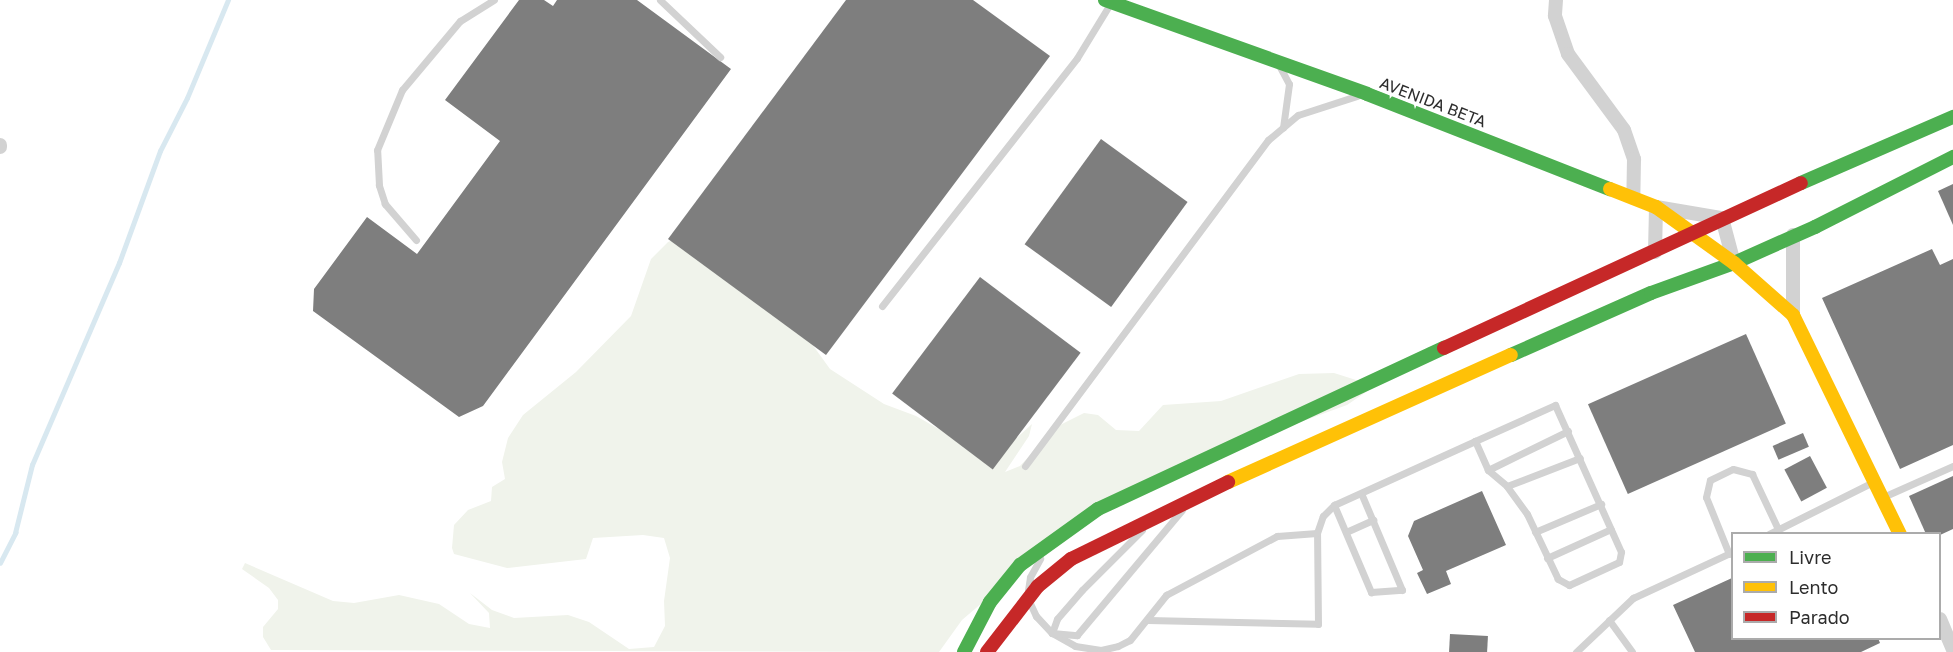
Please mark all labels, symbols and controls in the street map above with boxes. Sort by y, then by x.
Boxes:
street label: AVENIDA BETA [1377,73,1489,131]
legend [1731,532,1941,640]
text: Livre [1789,546,1831,568]
text: Lento [1789,576,1838,598]
text: Parado [1789,606,1850,628]

